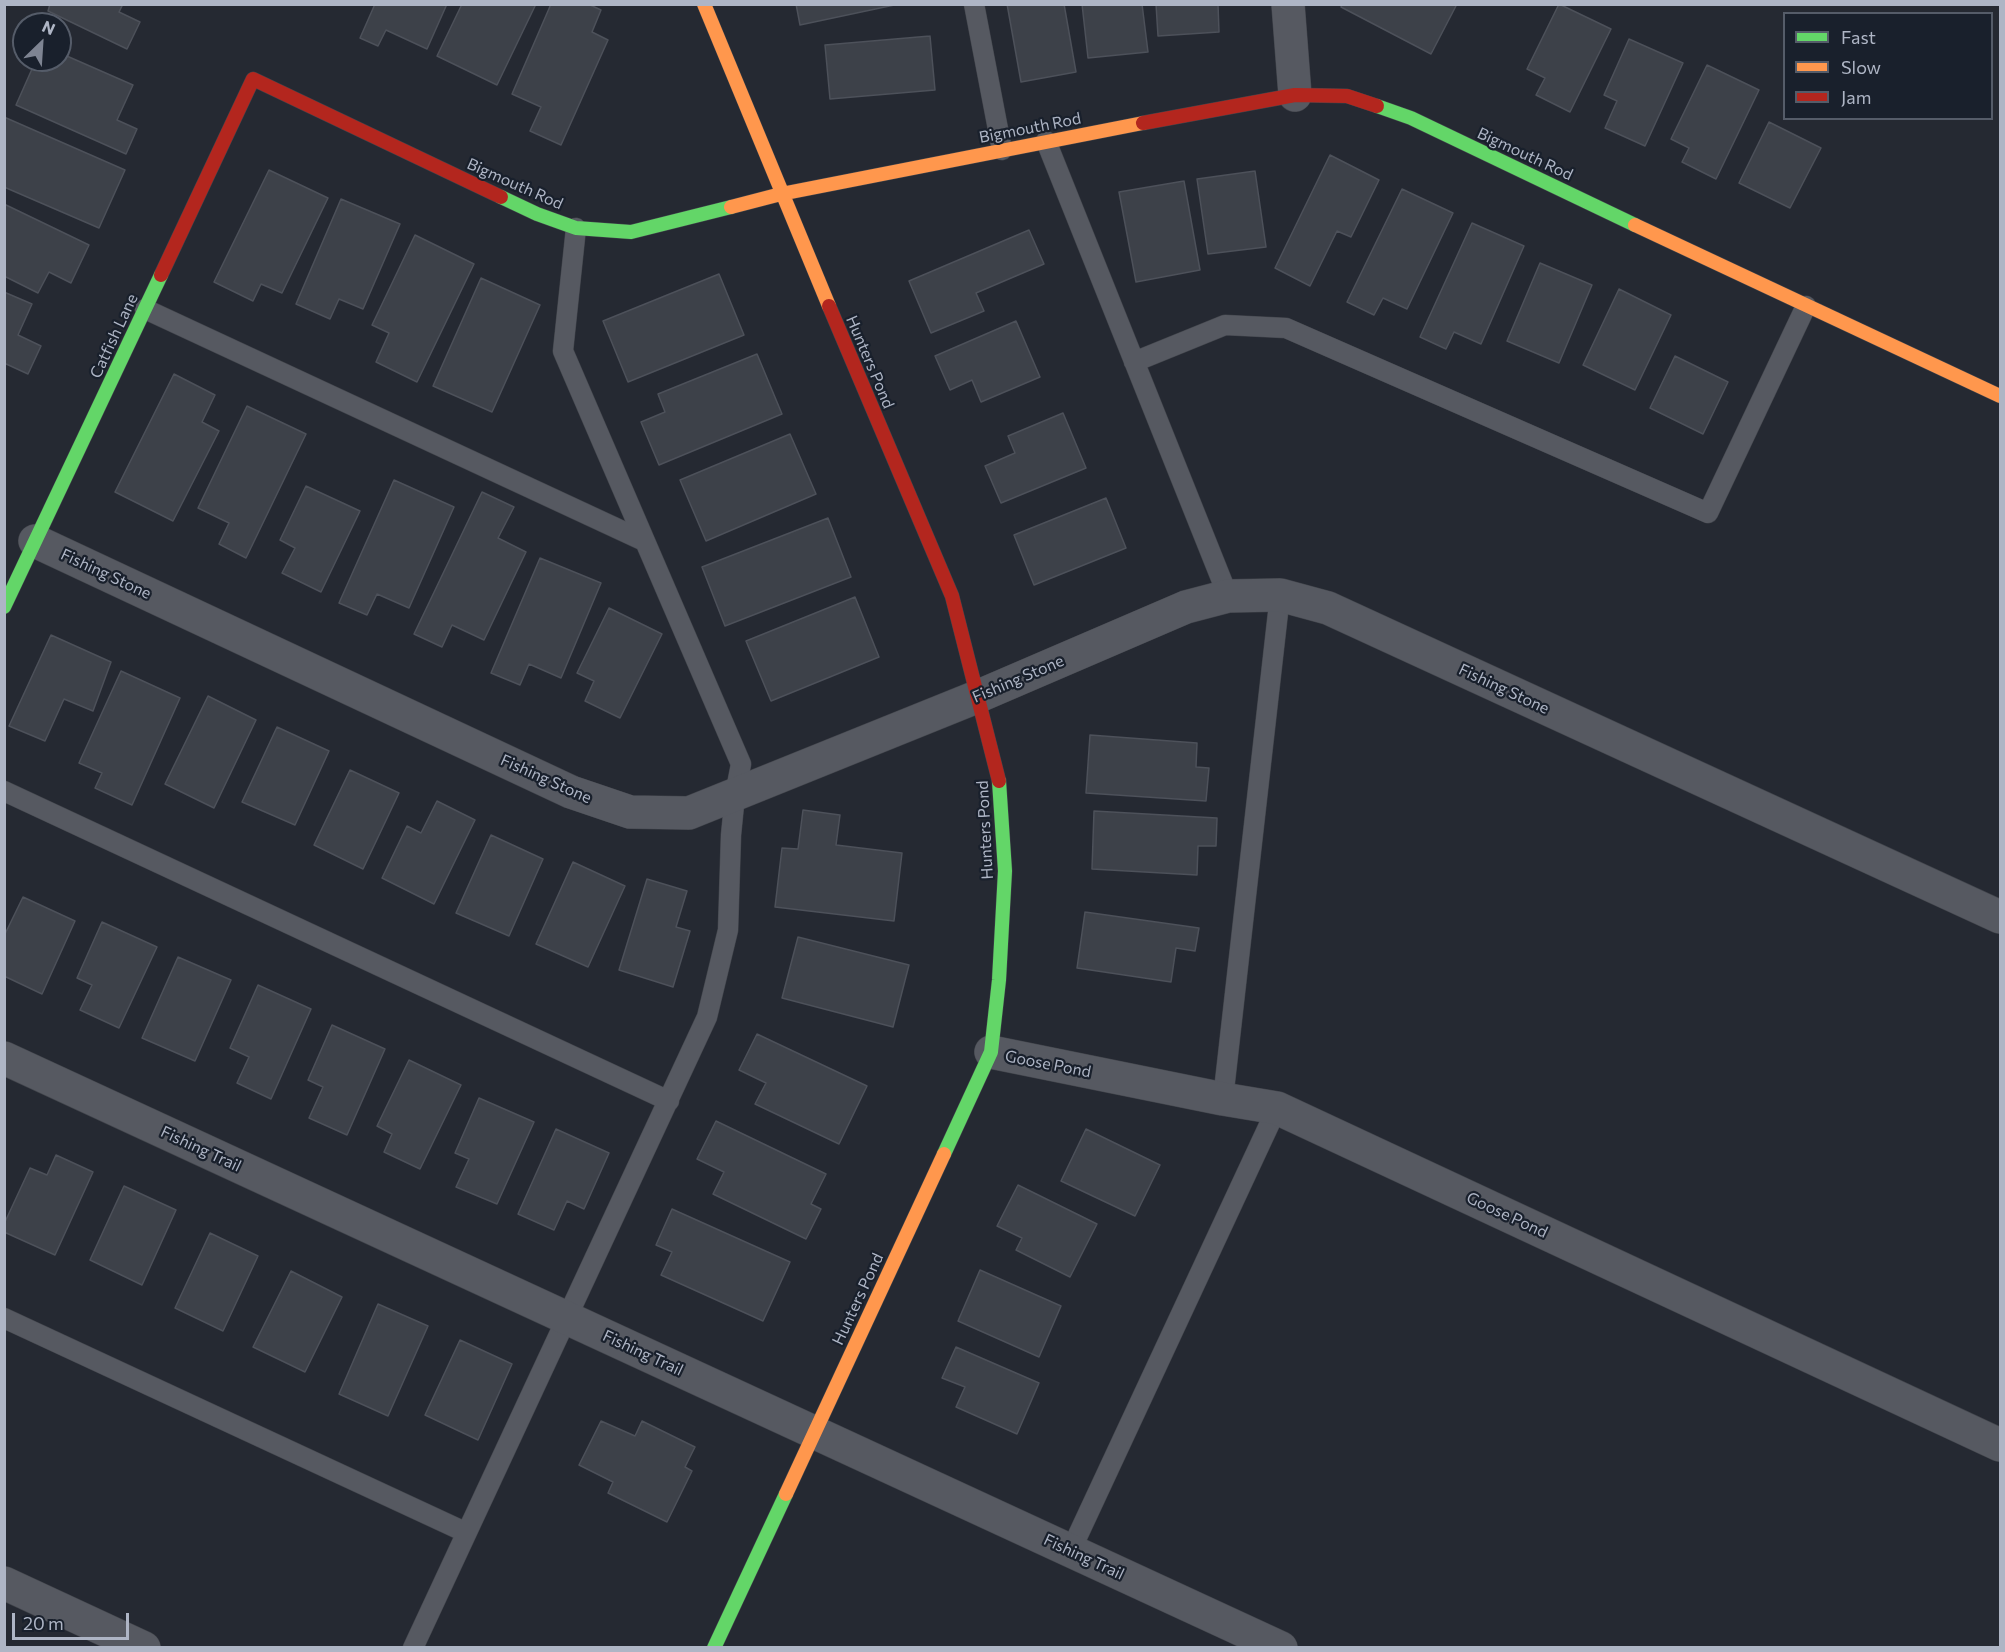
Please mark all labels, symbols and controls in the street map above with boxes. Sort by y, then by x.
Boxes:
north arrow [12,12,72,72]
legend [1783,12,1993,120]
text: N [40,16,58,38]
text: Fast [1841,26,1876,48]
text: Slow [1841,56,1881,78]
text: Jam [1841,86,1871,108]
street label: Bigmouth Rod [977,109,1083,147]
street label: Bigmouth Rod [1474,123,1576,185]
street label: Bigmouth Rod [464,154,566,214]
street label: Catfish Lane [86,291,142,381]
street label: Hunters Pond [842,313,898,411]
street label: Fishing Stone [58,545,154,603]
street label: Fishing Stone [969,651,1067,707]
street label: Fishing Stone [1456,660,1552,718]
street label: Fishing Stone [498,750,594,808]
street label: Hunters Pond [973,780,997,880]
street label: Goose Pond [1003,1046,1093,1082]
street label: Fishing Trail [158,1122,244,1176]
street label: Goose Pond [1463,1188,1551,1242]
street label: Hunters Pond [828,1250,888,1348]
street label: Fishing Trail [600,1326,686,1380]
street label: Fishing Trail [1041,1530,1127,1584]
scale bar [15,1601,132,1639]
text: 20 m [23,1612,64,1634]

